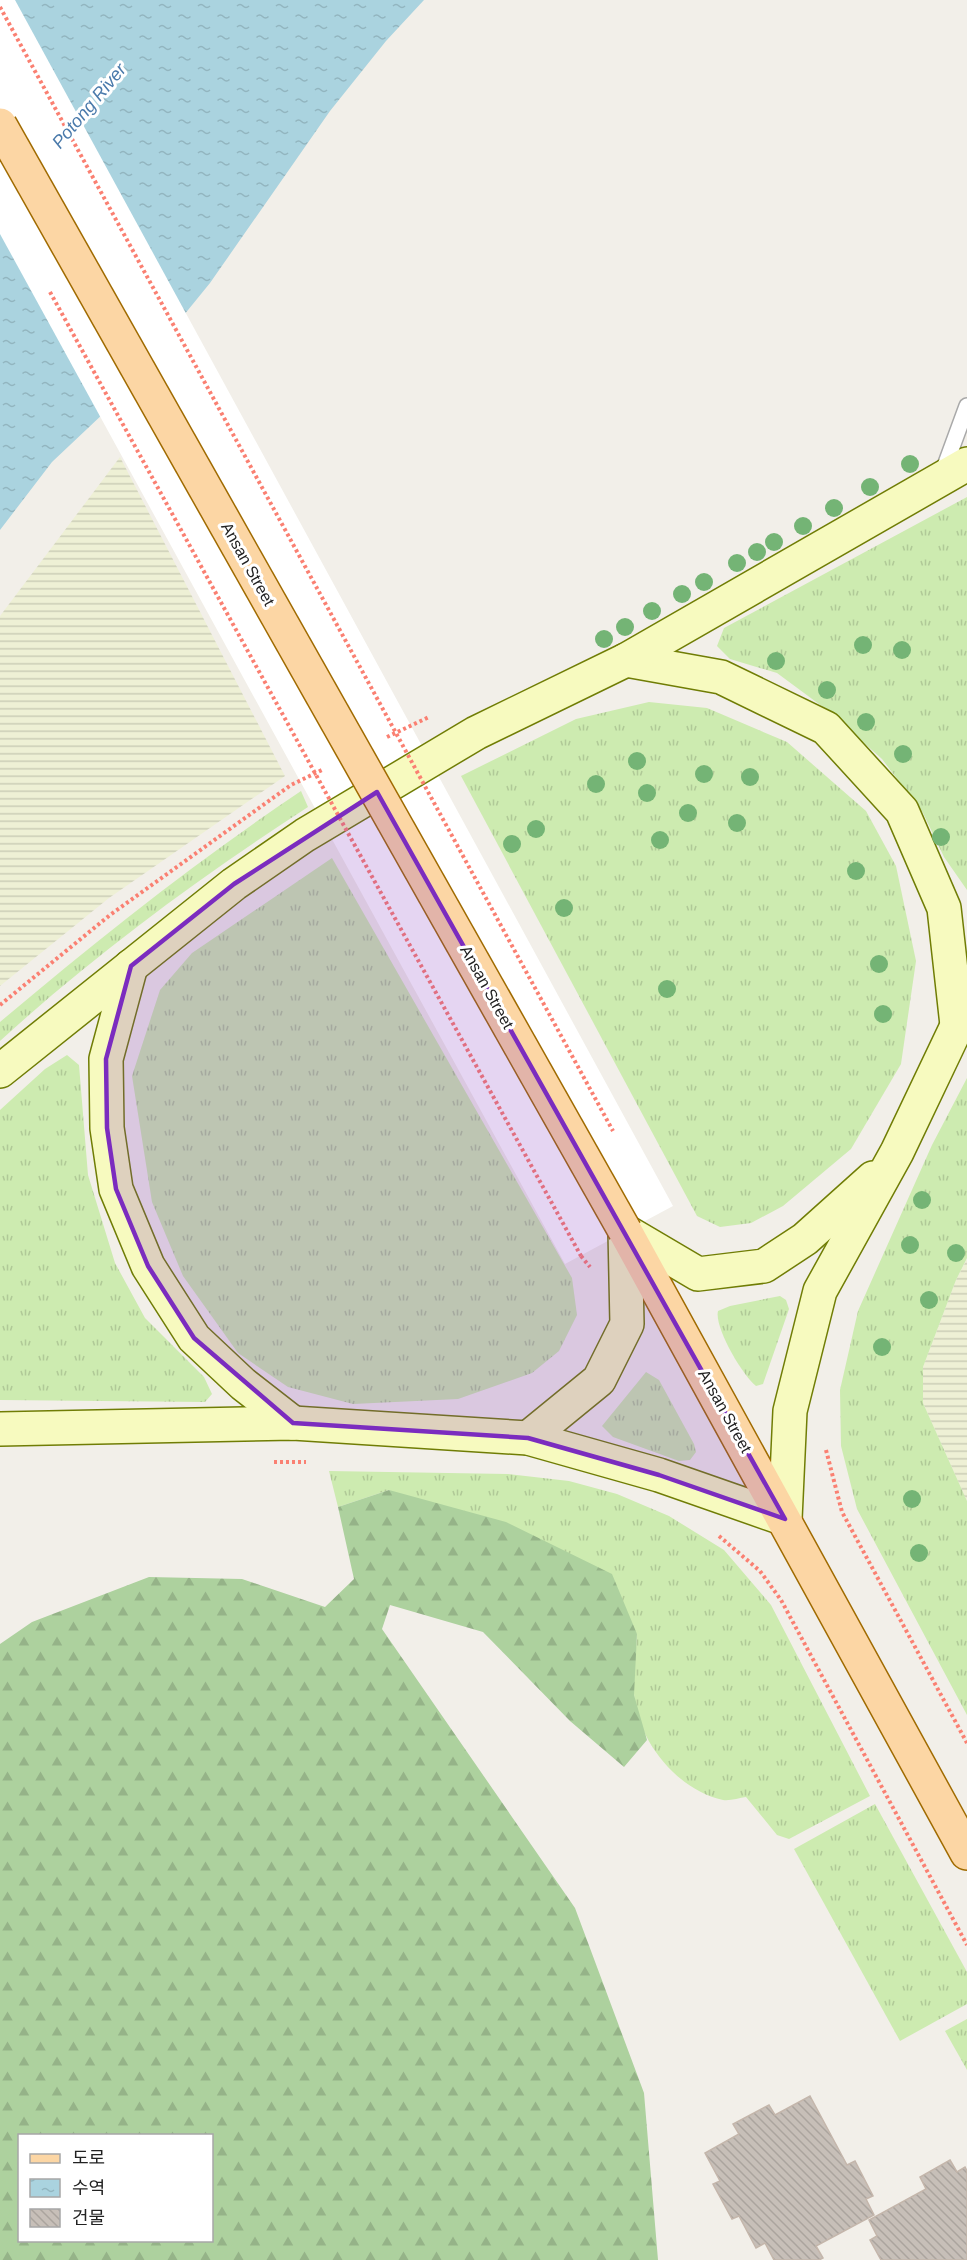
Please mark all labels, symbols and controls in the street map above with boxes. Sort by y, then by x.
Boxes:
water label: Potong River [48,59,131,152]
street label: Ansan Street [218,519,278,609]
street label: Ansan Street [457,942,517,1032]
street label: Ansan Street [695,1366,755,1456]
legend [18,2134,213,2242]
text: 도로 [72,2148,105,2168]
text: 수역 [72,2178,105,2198]
text: 건물 [72,2208,105,2228]

